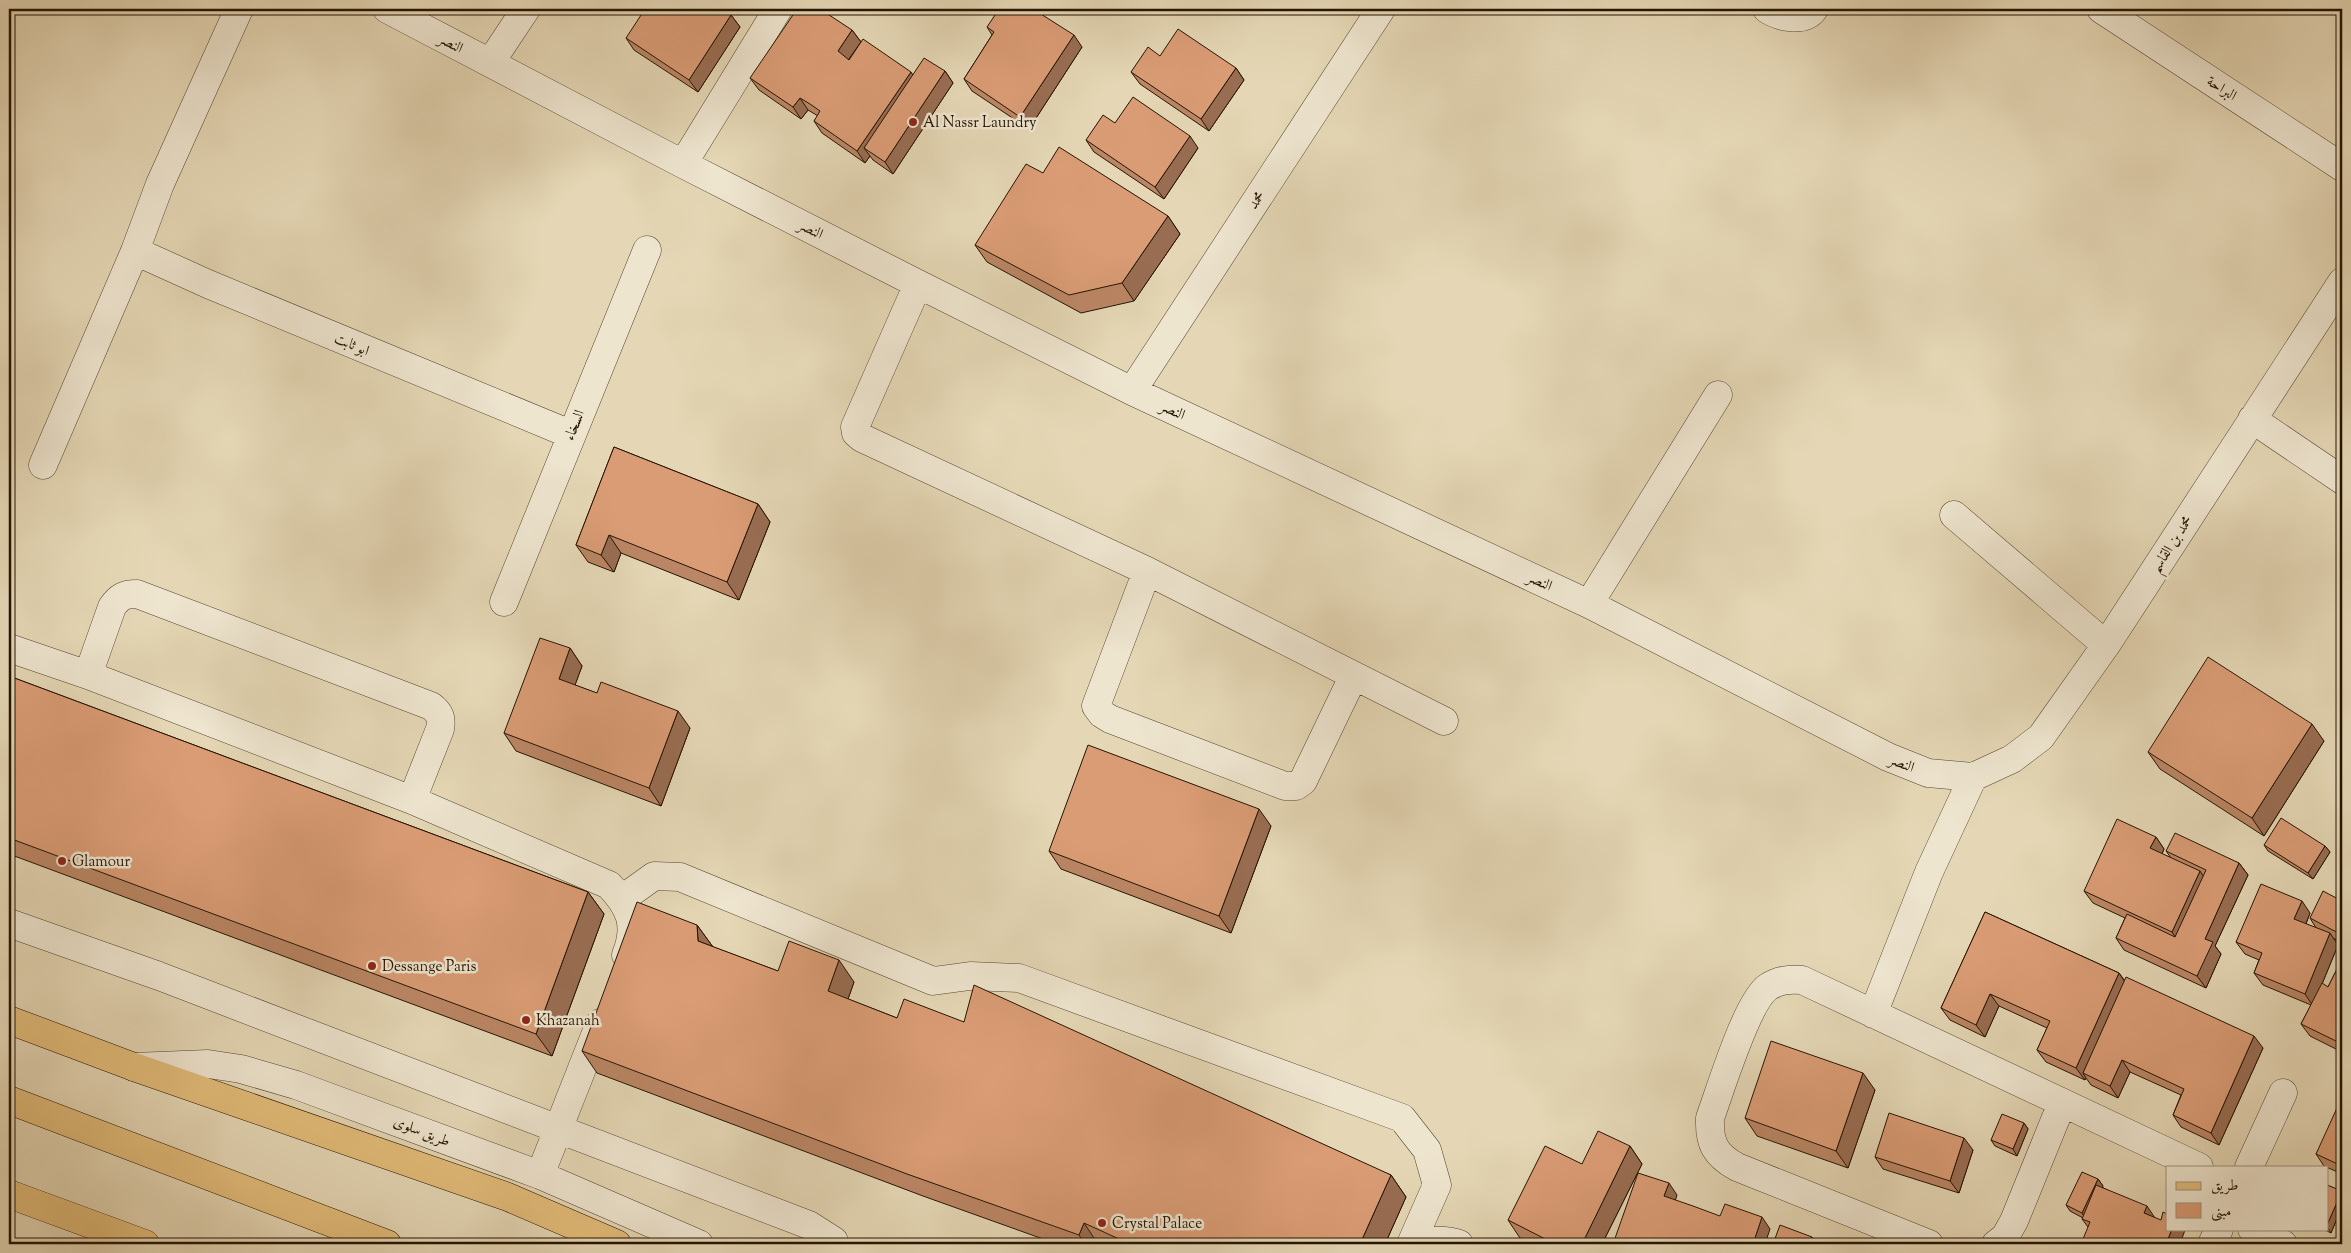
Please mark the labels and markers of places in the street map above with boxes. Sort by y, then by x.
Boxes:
place label: Al Nassr Laundry [923,113,1037,134]
marker: Al Nassr Laundry [907,116,919,128]
place label: Glamour [72,852,130,873]
marker: Glamour [56,855,68,867]
place label: Dessange Paris [382,957,477,978]
marker: Dessange Paris [366,960,378,972]
place label: Khazanah [536,1011,600,1032]
marker: Khazanah [520,1014,532,1026]
place label: Crystal Palace [1112,1214,1202,1235]
marker: Crystal Palace [1096,1217,1108,1229]

